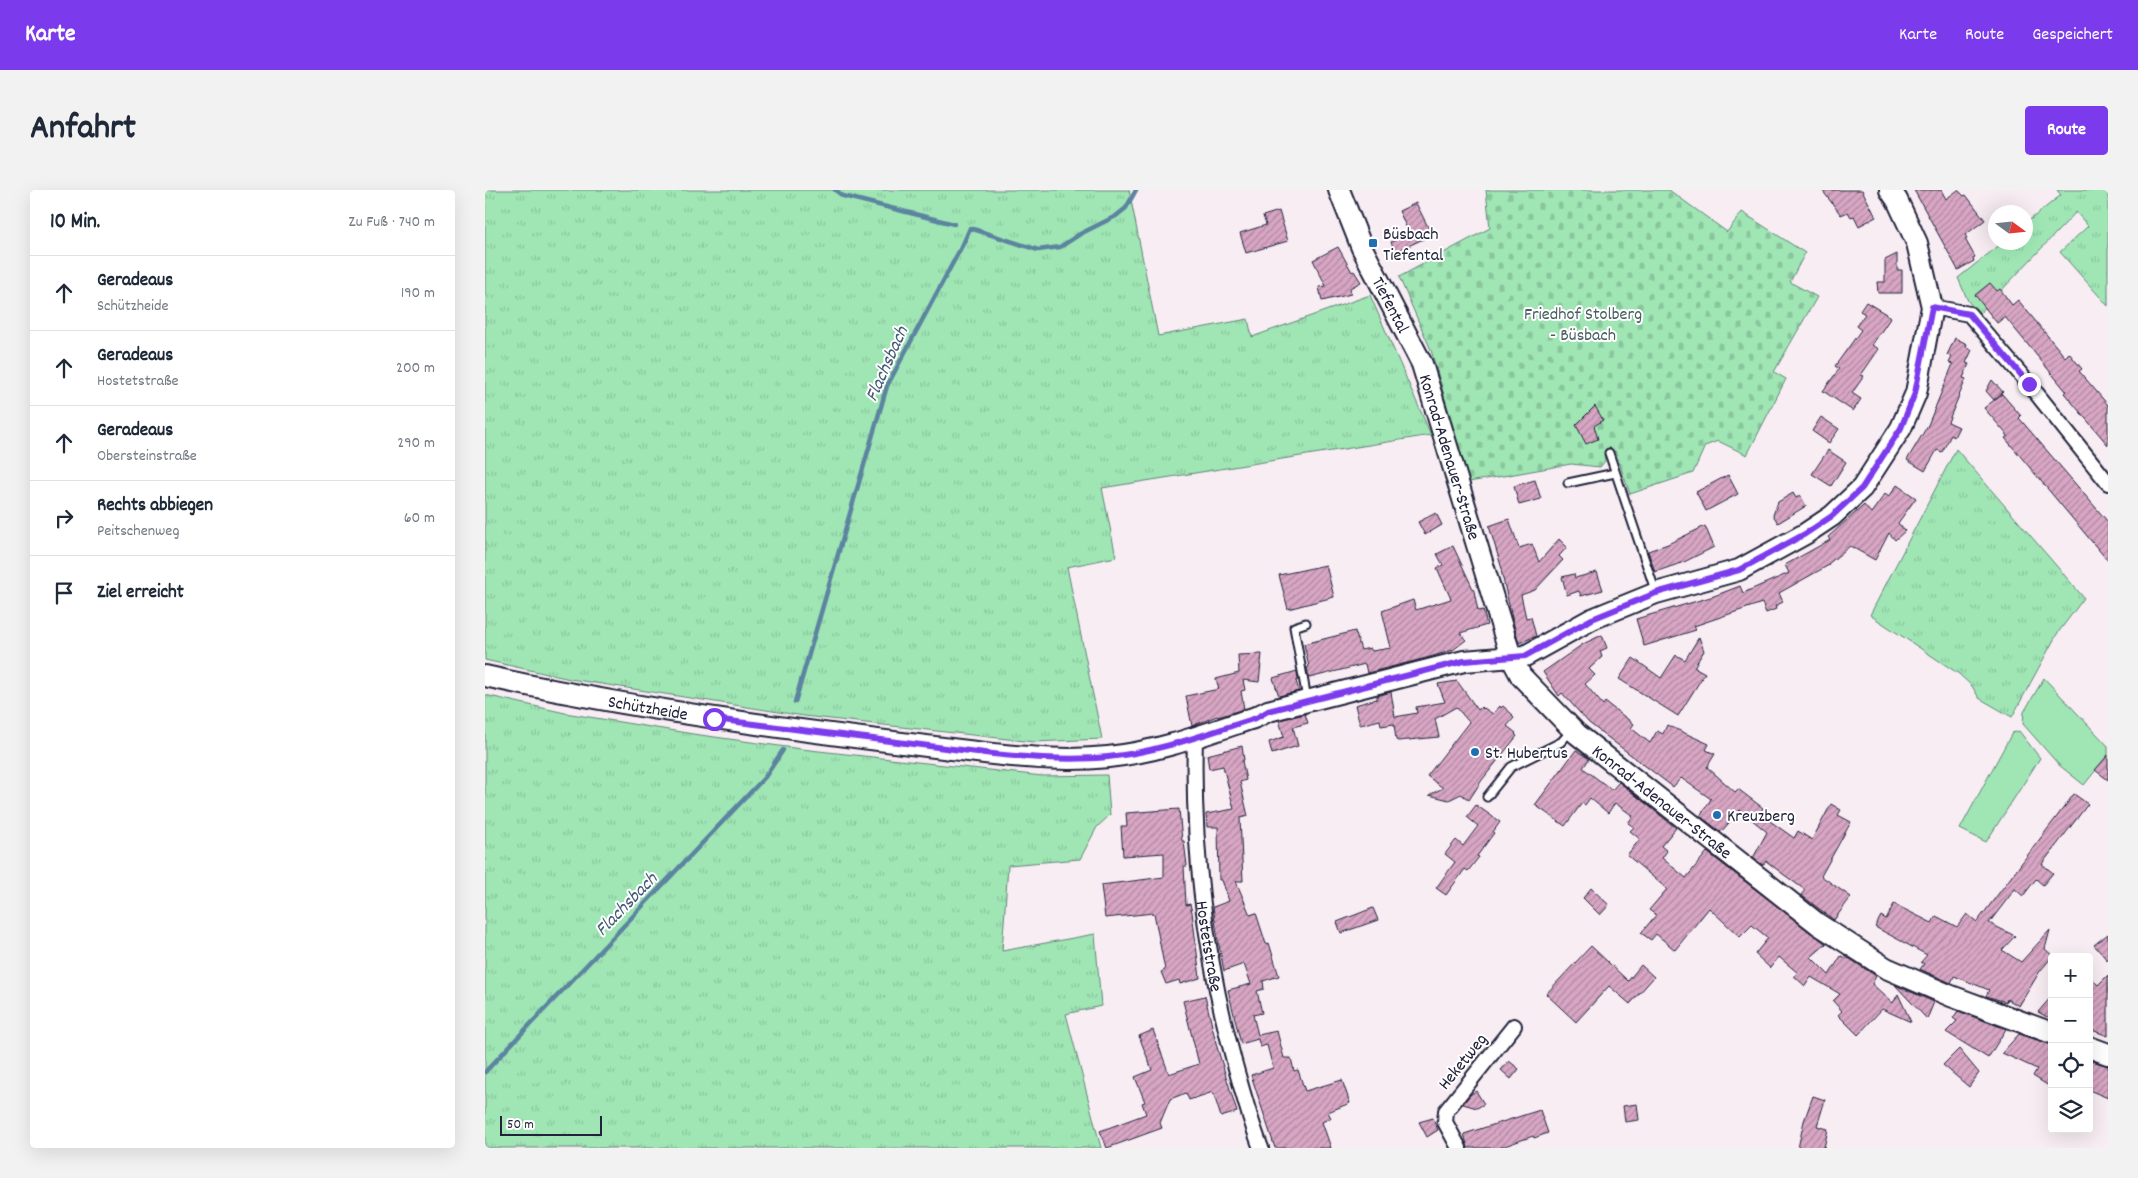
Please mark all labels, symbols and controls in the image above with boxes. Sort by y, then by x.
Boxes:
text: Karte [25,18,76,52]
text: Karte [1899,23,1937,48]
text: Route [1965,23,2004,48]
text: Gespeichert [2032,23,2113,48]
text: Anfahrt [30,105,136,155]
button: Route [2025,106,2108,155]
north arrow [1988,205,2033,250]
text: 10 Min. [50,208,100,238]
text: Zu Fuß · 740 m [349,211,435,234]
place label: Büsbach Tiefental [1383,223,1444,269]
marker: Büsbach Tiefental [1367,237,1379,249]
text: Geradeaus [97,268,173,295]
street label: Tiefental [1364,273,1414,339]
icon: ahead [50,279,78,307]
text: 190 m [401,282,435,305]
text: Schützheide [97,295,169,318]
park label: Friedhof Stolberg - Büsbach [1524,303,1642,349]
water label: Flachsbach [860,321,917,406]
text: Geradeaus [97,343,173,370]
icon: ahead [50,354,78,382]
text: 200 m [396,357,435,380]
text: Hostetstraße [97,370,179,393]
street label: Konrad-Adenauer-Straße [1411,372,1485,544]
route end [2018,373,2041,396]
text: Geradeaus [97,418,173,445]
icon: ahead [50,429,78,457]
text: 290 m [397,432,435,455]
text: Obersteinstraße [97,445,197,468]
text: Rechts abbiegen [97,493,213,520]
icon: right [50,504,78,532]
text: 60 m [404,507,435,530]
text: Peitschenweg [97,520,179,543]
icon: arrive [50,579,78,607]
text: Ziel erreicht [97,580,184,607]
street label: Schützheide [606,691,689,729]
route start [703,708,726,731]
street label: Konrad-Adenauer-Straße [1585,740,1736,866]
place label: St. Hubertus [1485,742,1568,767]
marker: St. Hubertus [1469,746,1481,758]
place label: Kreuzberg [1727,805,1795,830]
marker: Kreuzberg [1711,809,1723,821]
water label: Flachsbach [590,866,666,943]
street label: Hostetstraße [1188,899,1227,994]
map controls [2048,953,2093,1133]
button: + [2048,953,2093,998]
button: − [2048,998,2093,1043]
street label: Heketweg [1433,1029,1495,1096]
button: locate [2048,1043,2093,1088]
button: layers [2048,1088,2093,1133]
scale bar [500,1113,603,1136]
text: 50 m [507,1115,534,1135]

